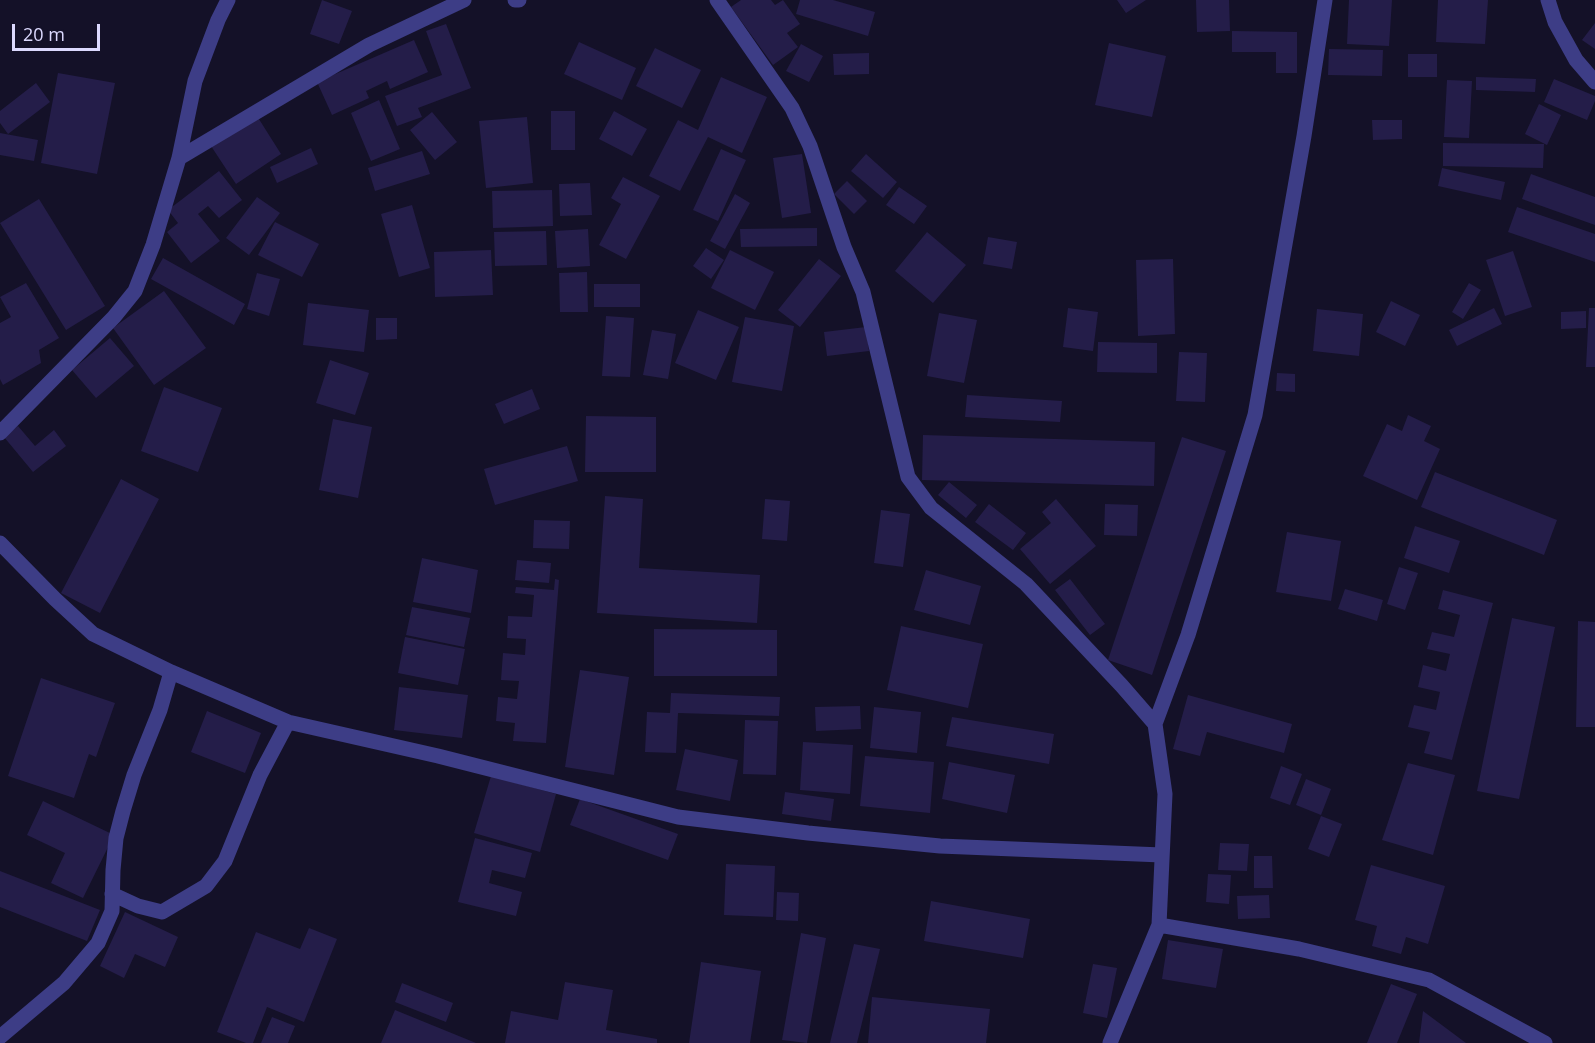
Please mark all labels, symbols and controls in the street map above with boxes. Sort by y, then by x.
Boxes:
scale bar [15,12,104,50]
text: 20 m [23,22,65,46]

